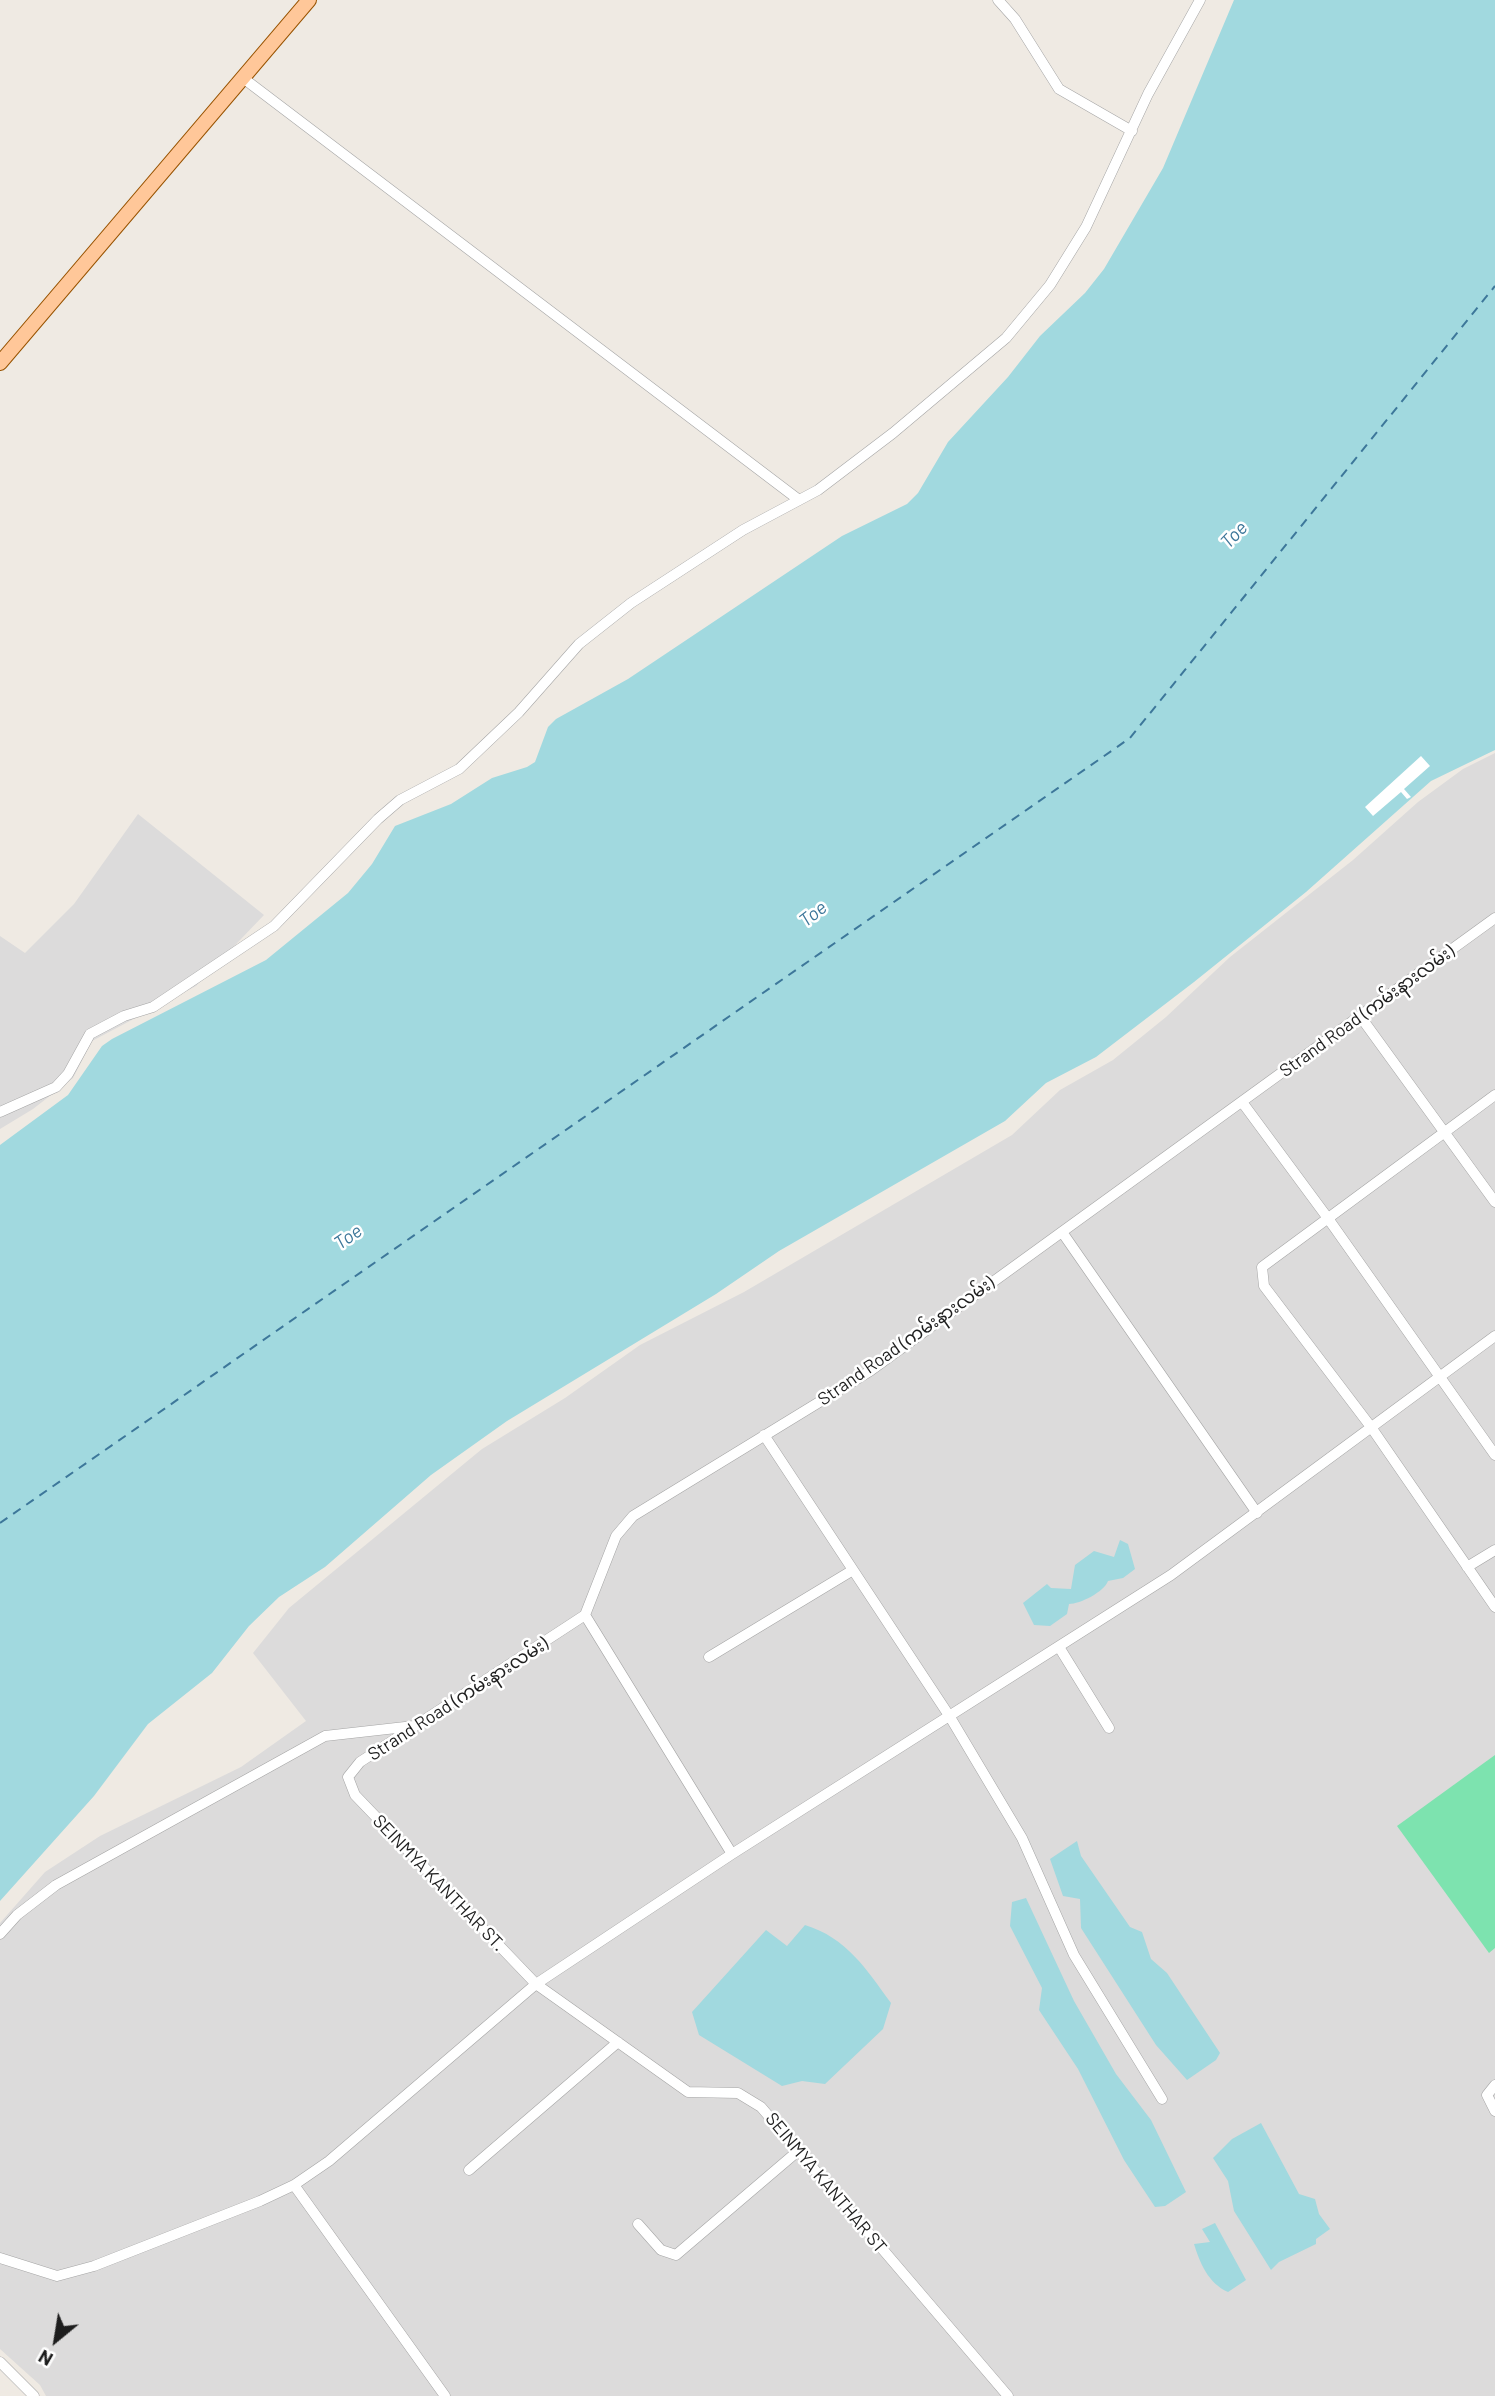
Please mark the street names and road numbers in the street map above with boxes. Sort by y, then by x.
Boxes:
street label: Strand Road (ကမ်းနားလမ်း) [1275,940,1459,1082]
street label: Strand Road (ကမ်းနားလမ်း) [814,1272,998,1410]
street label: Strand Road (ကမ်းနားလမ်း) [364,1633,552,1765]
street label: SEINMYA KANTHAR ST. [368,1810,510,1956]
street label: SEINMYA KANTHAR ST [761,2108,891,2258]

